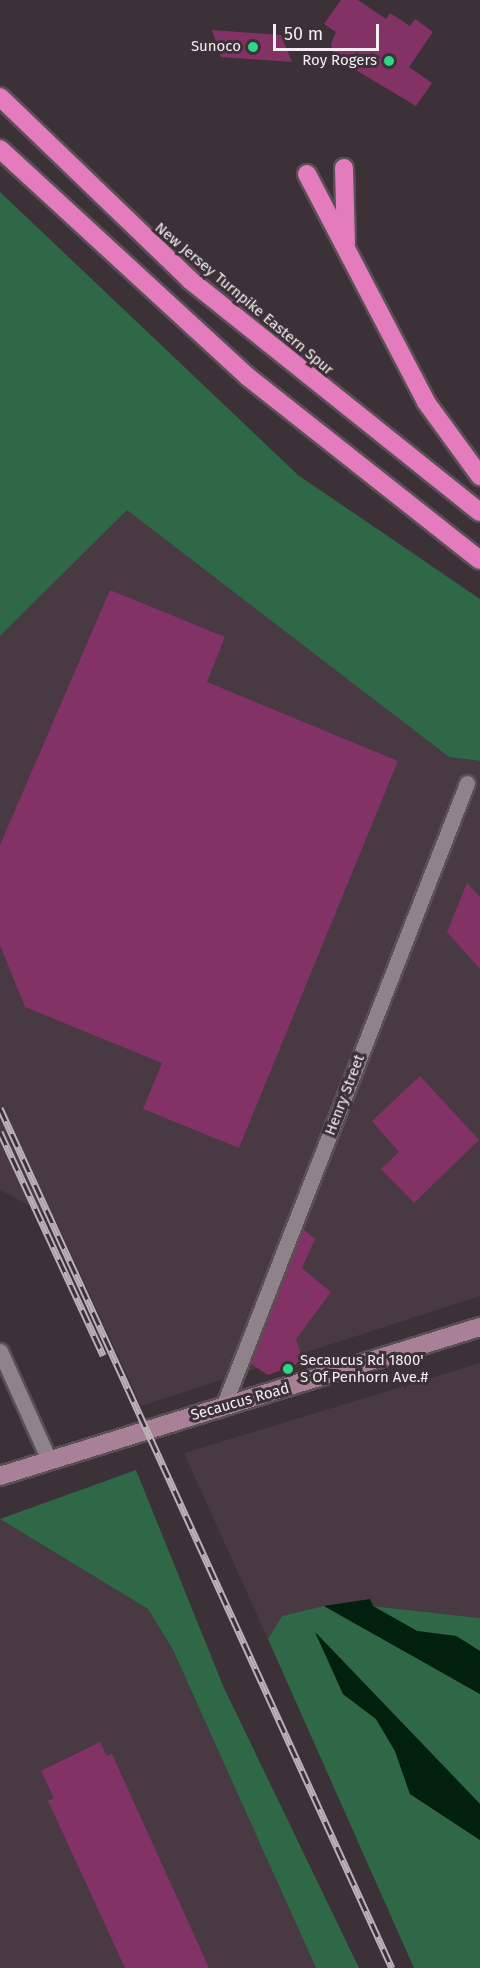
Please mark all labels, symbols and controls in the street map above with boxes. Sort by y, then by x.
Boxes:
scale bar [276,12,382,50]
text: 50 m [284,23,323,45]
place label: Sunoco [191,38,241,56]
marker: Sunoco [246,40,260,54]
place label: Roy Rogers [302,52,377,70]
marker: Roy Rogers [382,54,396,68]
street label: New Jersey Turnpike Eastern Spur [151,219,337,379]
street label: Henry Street [321,1052,369,1138]
place label: Secaucus Rd 1800' S Of Penhorn Ave.# [300,1351,428,1386]
marker: Secaucus Rd 1800' S Of Penhorn Ave.# [281,1362,295,1376]
street label: Secaucus Road [189,1379,291,1425]

